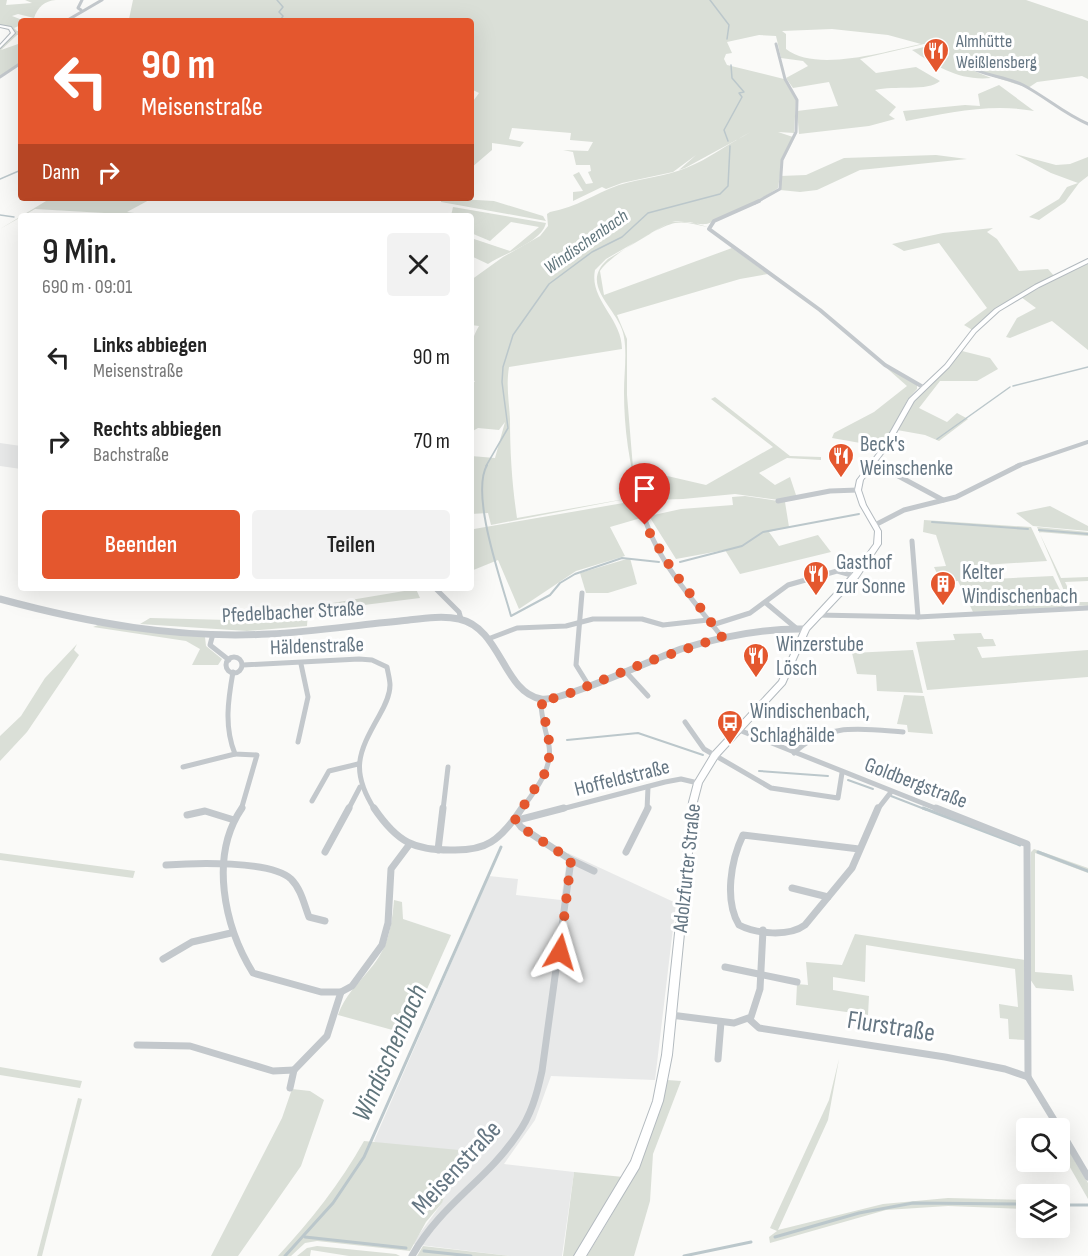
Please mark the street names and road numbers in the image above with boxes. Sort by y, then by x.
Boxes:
street label: Pfedelbacher Straße [221,596,365,628]
street label: Häldenstraße [270,632,364,660]
street label: Goldbergstraße [861,752,971,814]
street label: Hoffeldstraße [572,754,672,802]
street label: Adolzfurter Straße [668,802,706,935]
street label: Flurstraße [845,1005,937,1049]
street label: Meisenstraße [406,1115,508,1221]

